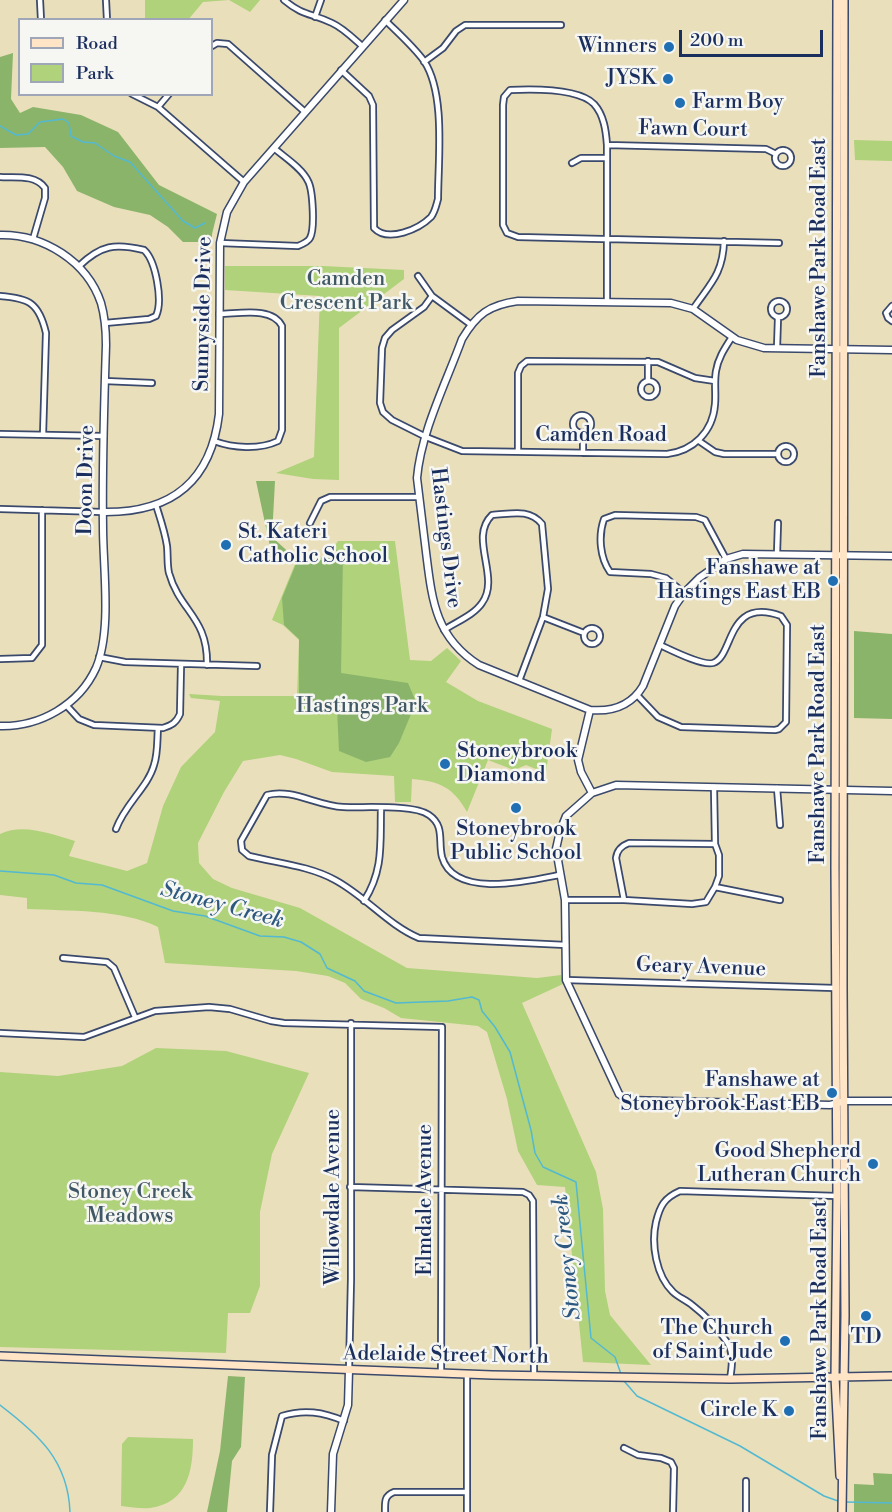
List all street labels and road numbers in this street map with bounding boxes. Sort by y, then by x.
street label: Fawn Court [638,116,748,144]
street label: Fanshawe Park Road East [807,138,833,378]
street label: Sunnyside Drive [190,236,218,392]
street label: Camden Road [535,423,667,449]
street label: Doon Drive [73,425,101,535]
street label: Hastings Drive [424,466,466,610]
street label: Fanshawe Park Road East [806,624,832,864]
street label: Geary Avenue [635,953,767,983]
street label: Willowdale Avenue [321,1109,347,1285]
street label: Elmdale Avenue [413,1124,439,1276]
street label: Fanshawe Park Road East [808,1200,834,1440]
street label: Adelaide Street North [343,1342,549,1370]

